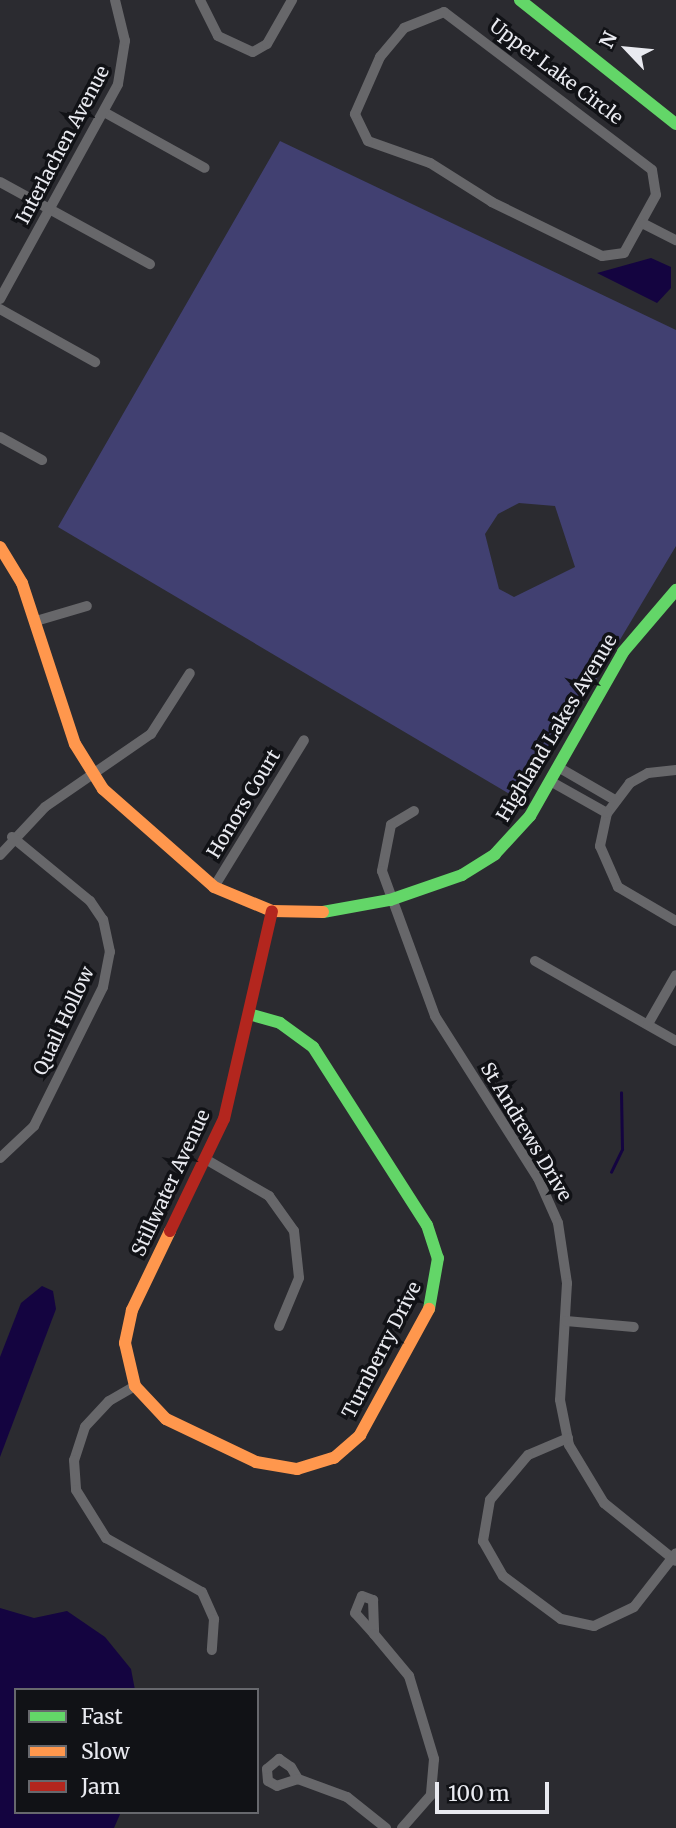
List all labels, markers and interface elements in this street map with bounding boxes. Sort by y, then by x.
street label: Upper Lake Circle [485,14,627,130]
north arrow [592,14,662,84]
text: N [594,28,622,52]
street label: Interlachen Avenue [12,62,114,228]
street label: Highland Lakes Avenue [492,630,622,826]
street label: Honors Court [203,746,285,862]
street label: Quail Hollow [29,963,99,1079]
street label: St Andrews Drive [476,1058,576,1206]
street label: Stillwater Avenue [127,1106,215,1260]
street label: Turnberry Drive [338,1278,426,1422]
legend [14,1688,259,1814]
text: Fast [81,1703,123,1730]
text: Slow [81,1738,130,1765]
scale bar [438,1769,552,1813]
text: Jam [81,1773,120,1800]
text: 100 m [448,1780,510,1807]

